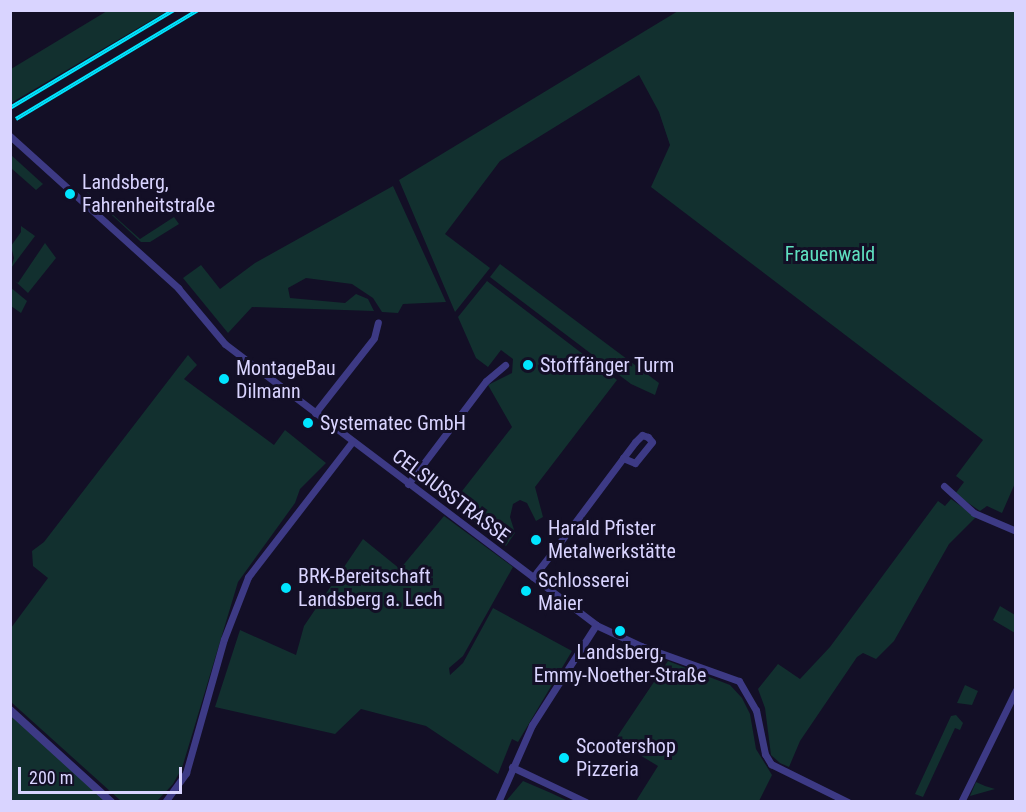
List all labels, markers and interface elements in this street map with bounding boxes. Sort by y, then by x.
place label: Landsberg, Fahrenheitstraße [82,170,215,217]
marker: Landsberg, Fahrenheitstraße [63,187,77,201]
park label: Frauenwald [785,242,875,266]
place label: Stofffänger Turm [540,353,675,377]
place label: MontageBau Dilmann [236,356,336,403]
marker: Stofffänger Turm [521,358,535,372]
marker: MontageBau Dilmann [217,372,231,386]
place label: Systematec GmbH [320,411,466,435]
marker: Systematec GmbH [301,416,315,430]
street label: CELSIUSSTRASSE [387,444,515,548]
place label: Harald Pfister Metalwerkstätte [548,516,676,563]
marker: Harald Pfister Metalwerkstätte [529,533,543,547]
place label: BRK-Bereitschaft Landsberg a. Lech [298,564,443,611]
place label: Schlosserei Maier [538,568,629,615]
marker: BRK-Bereitschaft Landsberg a. Lech [279,581,293,595]
marker: Schlosserei Maier [519,584,533,598]
marker: Landsberg, Emmy-Noether-Straße [613,624,627,638]
place label: Landsberg, Emmy-Noether-Straße [534,640,706,687]
place label: Scootershop Pizzeria [576,734,676,781]
marker: Scootershop Pizzeria [557,751,571,765]
scale bar [21,755,184,793]
text: 200 m [29,767,73,788]

